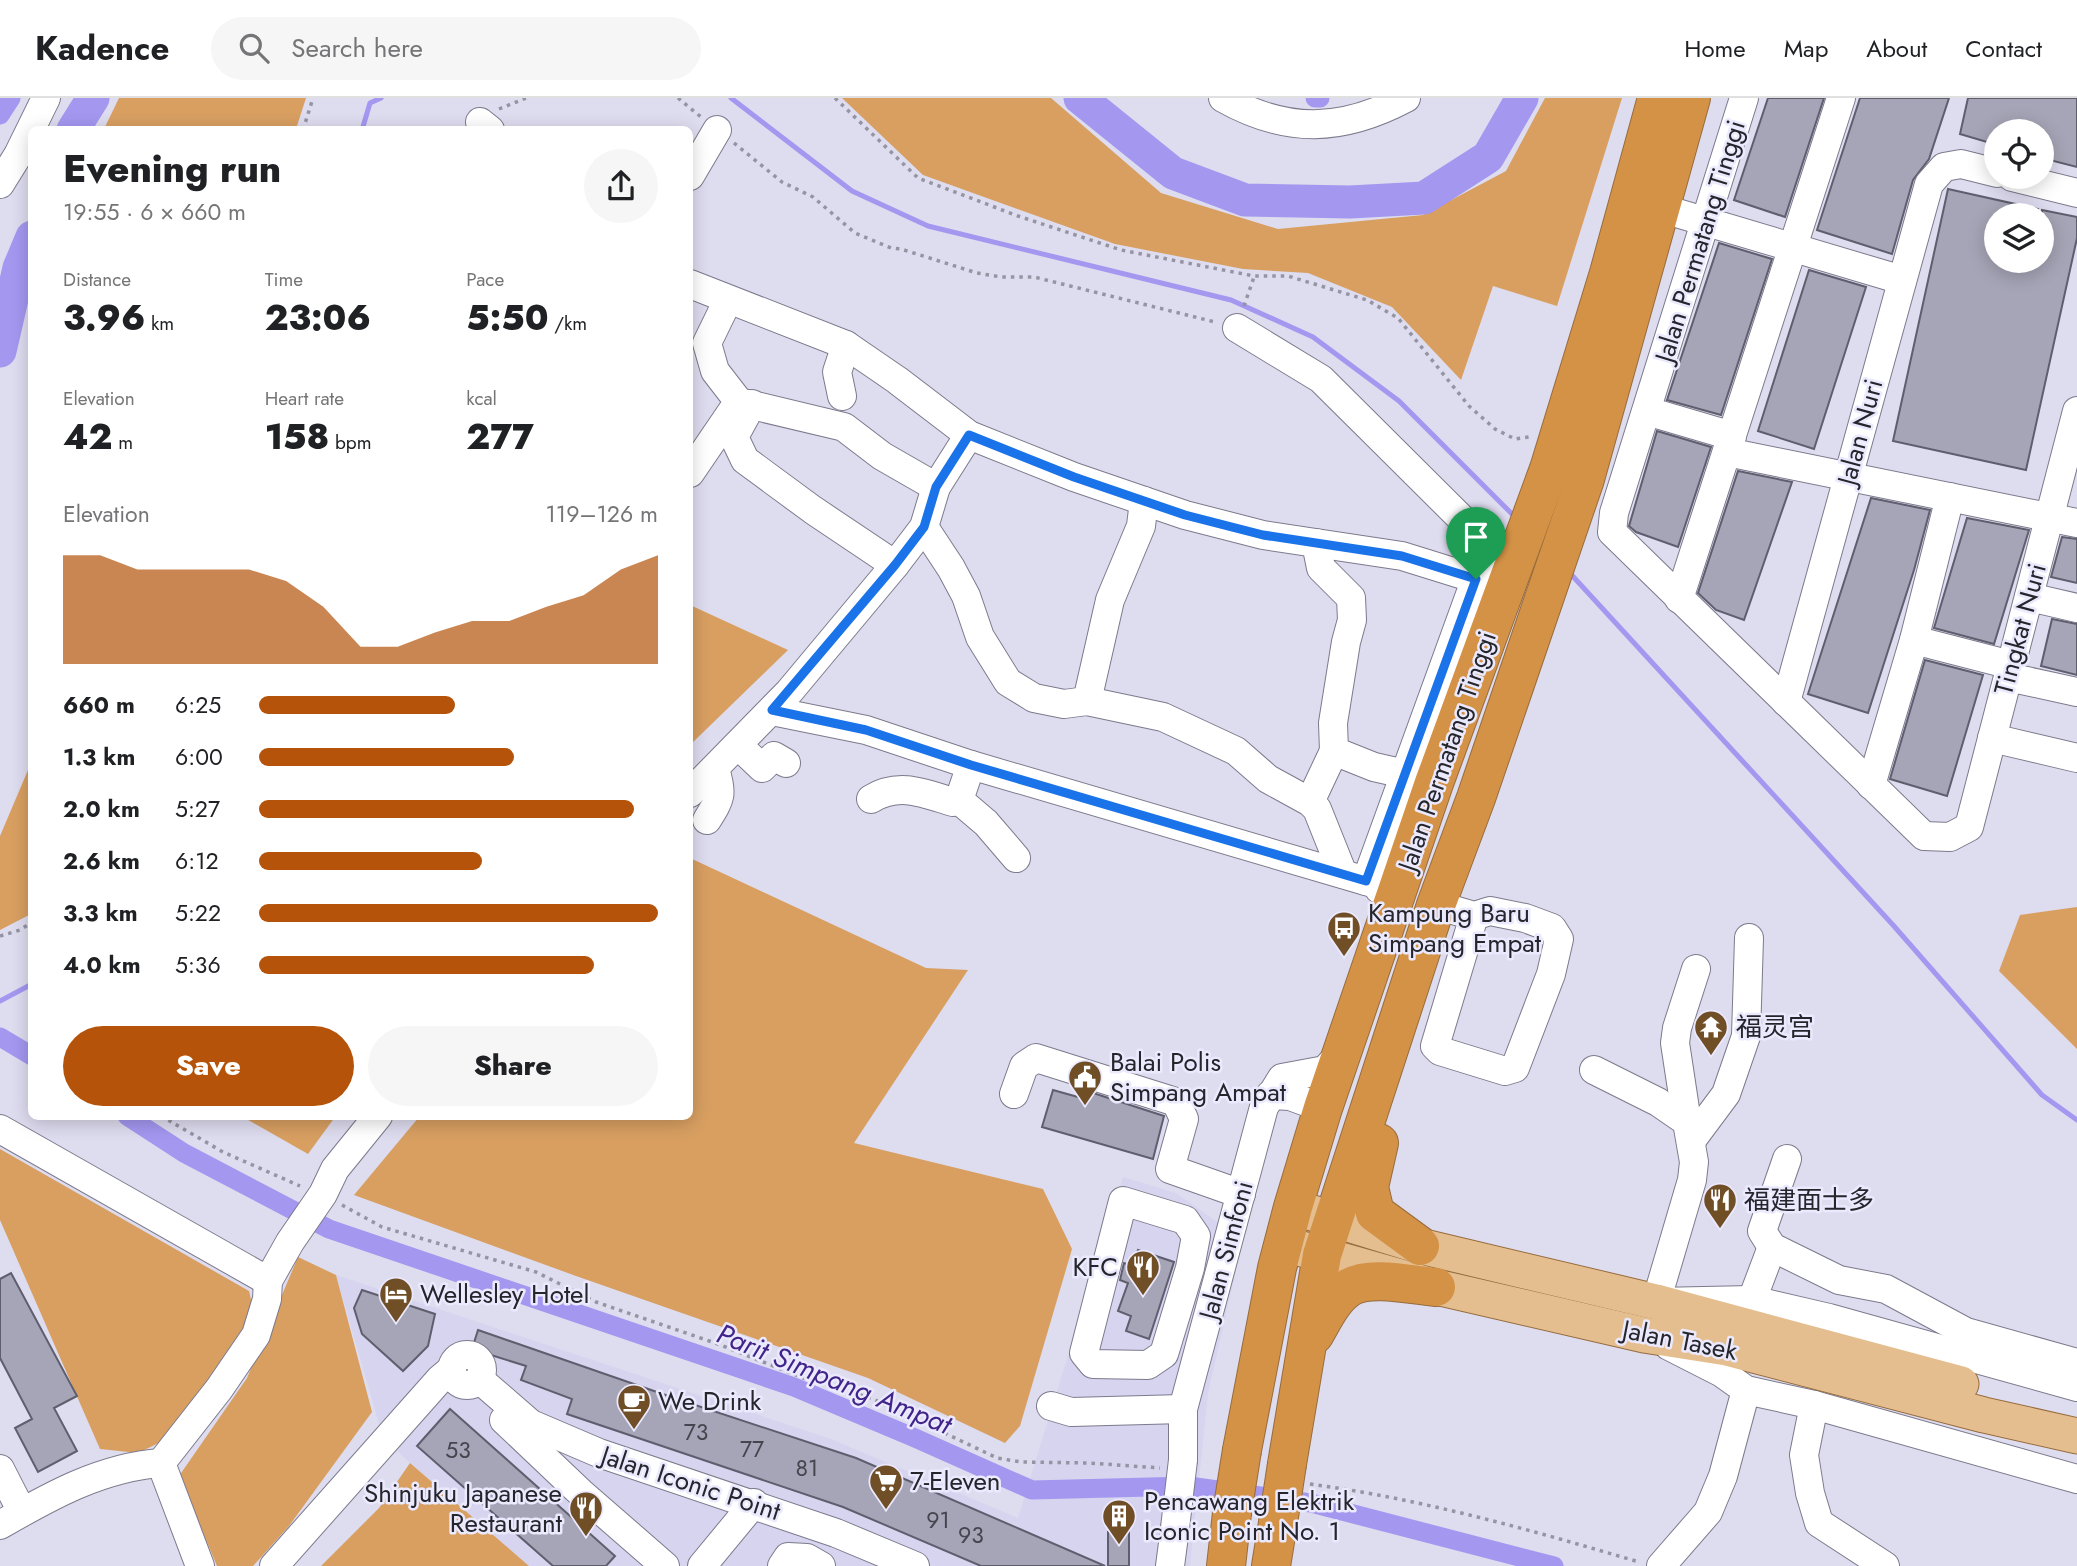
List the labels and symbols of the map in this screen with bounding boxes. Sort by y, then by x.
street label: Jalan Permatang Tinggi [1644,115,1755,370]
street label: Jalan Nuri [1827,375,1892,492]
pin [1446,507,1506,579]
street label: Tingkat Nuri [1984,559,2056,699]
street label: Jalan Permatang Tinggi [1387,626,1506,879]
place label: Kampung Baru Simpang Empat [1368,894,1542,962]
bus stop icon: Kampung Baru Simpang Empat [1325,909,1363,958]
temple icon: 福灵宫 [1692,1008,1730,1057]
place label: 福灵宫 [1736,1008,1814,1046]
place label: Balai Polis Simpang Ampat [1110,1043,1287,1111]
public building icon: Balai Polis Simpang Ampat [1066,1058,1104,1107]
street label: Jalan Simfoni [1188,1176,1263,1326]
restaurant icon: 福建面士多 [1701,1181,1739,1230]
place label: 福建面士多 [1744,1181,1874,1219]
place label: KFC [1072,1248,1118,1286]
restaurant icon: KFC [1124,1248,1162,1297]
hotel icon: Wellesley Hotel [377,1275,415,1324]
place label: Wellesley Hotel [420,1275,590,1313]
street label: Jalan Tasek [1616,1310,1741,1370]
water label: Parit Simpang Ampat [711,1313,959,1445]
cafe icon: We Drink [615,1382,653,1431]
place label: We Drink [658,1382,762,1420]
house number: 73 [684,1415,708,1449]
house number: 77 [740,1432,764,1466]
house number: 53 [445,1433,471,1467]
street label: Jalan Iconic Point [594,1435,786,1530]
house number: 81 [796,1451,818,1485]
supermarket icon: 7-Eleven [867,1462,905,1511]
place label: 7-Eleven [910,1462,1000,1500]
place label: Shinjuku Japanese Restaurant [364,1474,563,1542]
place label: Pencawang Elektrik Iconic Point No. 1 [1144,1482,1355,1550]
restaurant icon: Shinjuku Japanese Restaurant [567,1489,605,1538]
building icon: Pencawang Elektrik Iconic Point No. 1 [1100,1497,1138,1546]
house number: 91 [926,1503,950,1537]
house number: 93 [958,1518,984,1552]

